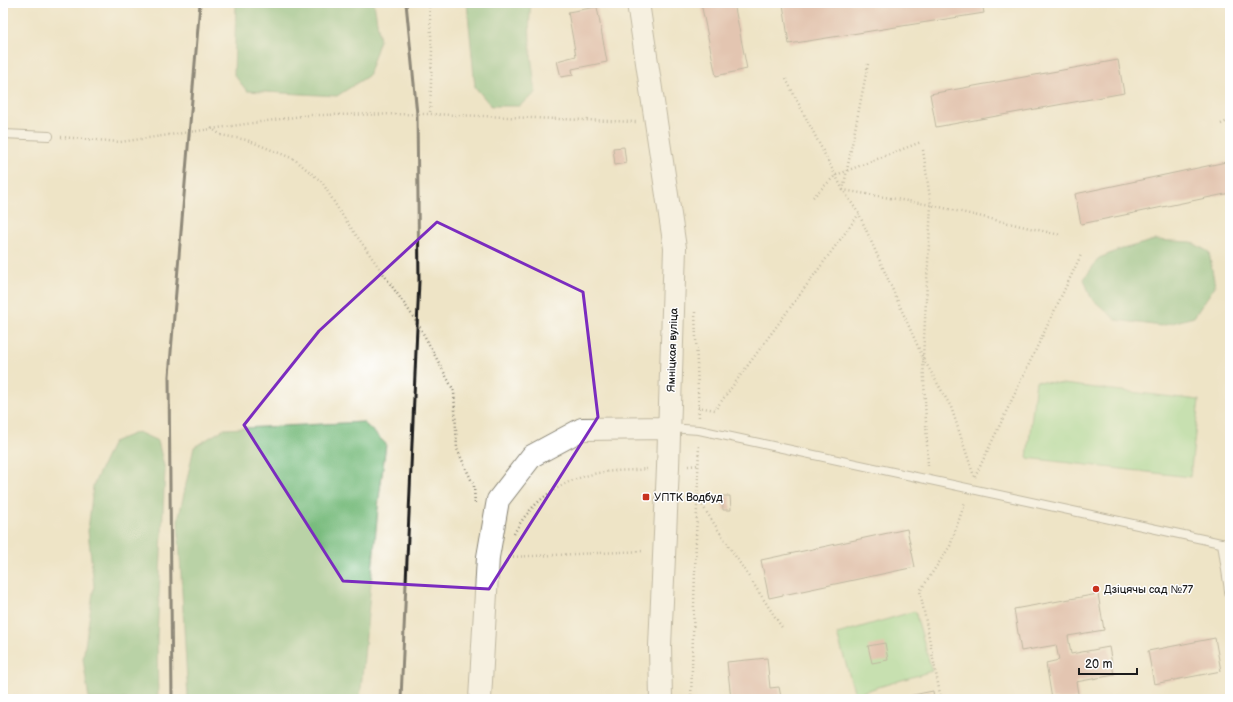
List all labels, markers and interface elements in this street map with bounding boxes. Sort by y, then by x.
street label: Ямніцкая вуліца [665,307,680,392]
place label: УПТК Водбуд [654,491,723,504]
marker: УПТК Водбуд [641,492,651,502]
place label: Дзіцячы сад №77 [1104,583,1194,596]
marker: Дзіцячы сад №77 [1091,584,1101,594]
scale bar [1079,650,1137,676]
text: 20 m [1085,657,1112,672]

